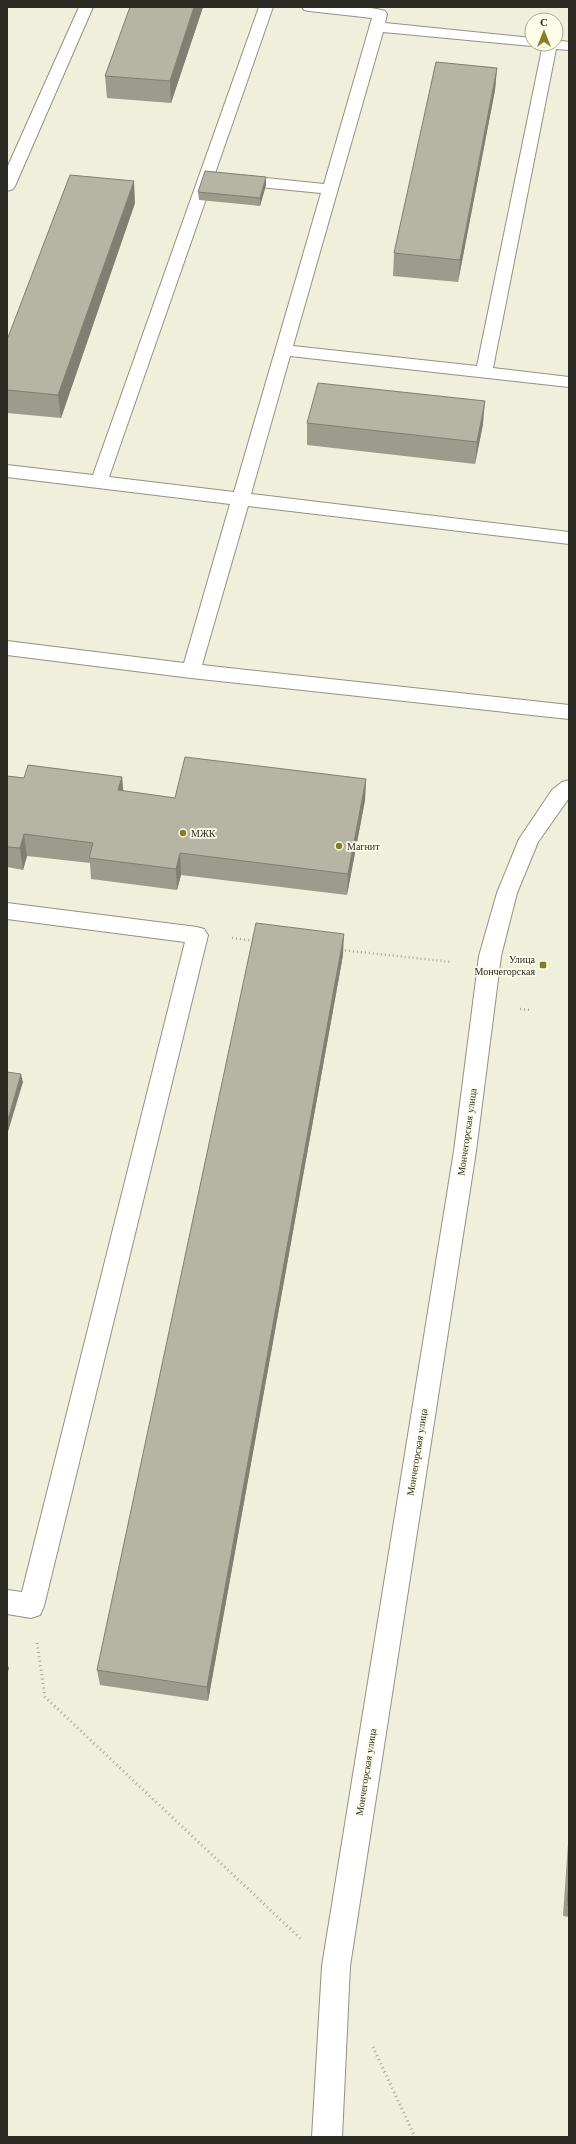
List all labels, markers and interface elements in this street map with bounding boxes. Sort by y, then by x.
north arrow [524,12,564,52]
text: С [540,15,548,29]
place label: МЖК [191,827,216,840]
marker: МЖК [178,828,188,838]
place label: Магнит [347,840,380,853]
marker: Магнит [334,841,344,851]
place label: Улица Мончегорская [475,953,536,978]
marker: Улица Мончегорская [538,960,548,970]
street label: Мончегорская улица [454,1087,480,1177]
street label: Мончегорская улица [404,1407,430,1497]
street label: Мончегорская улица [353,1727,379,1817]

